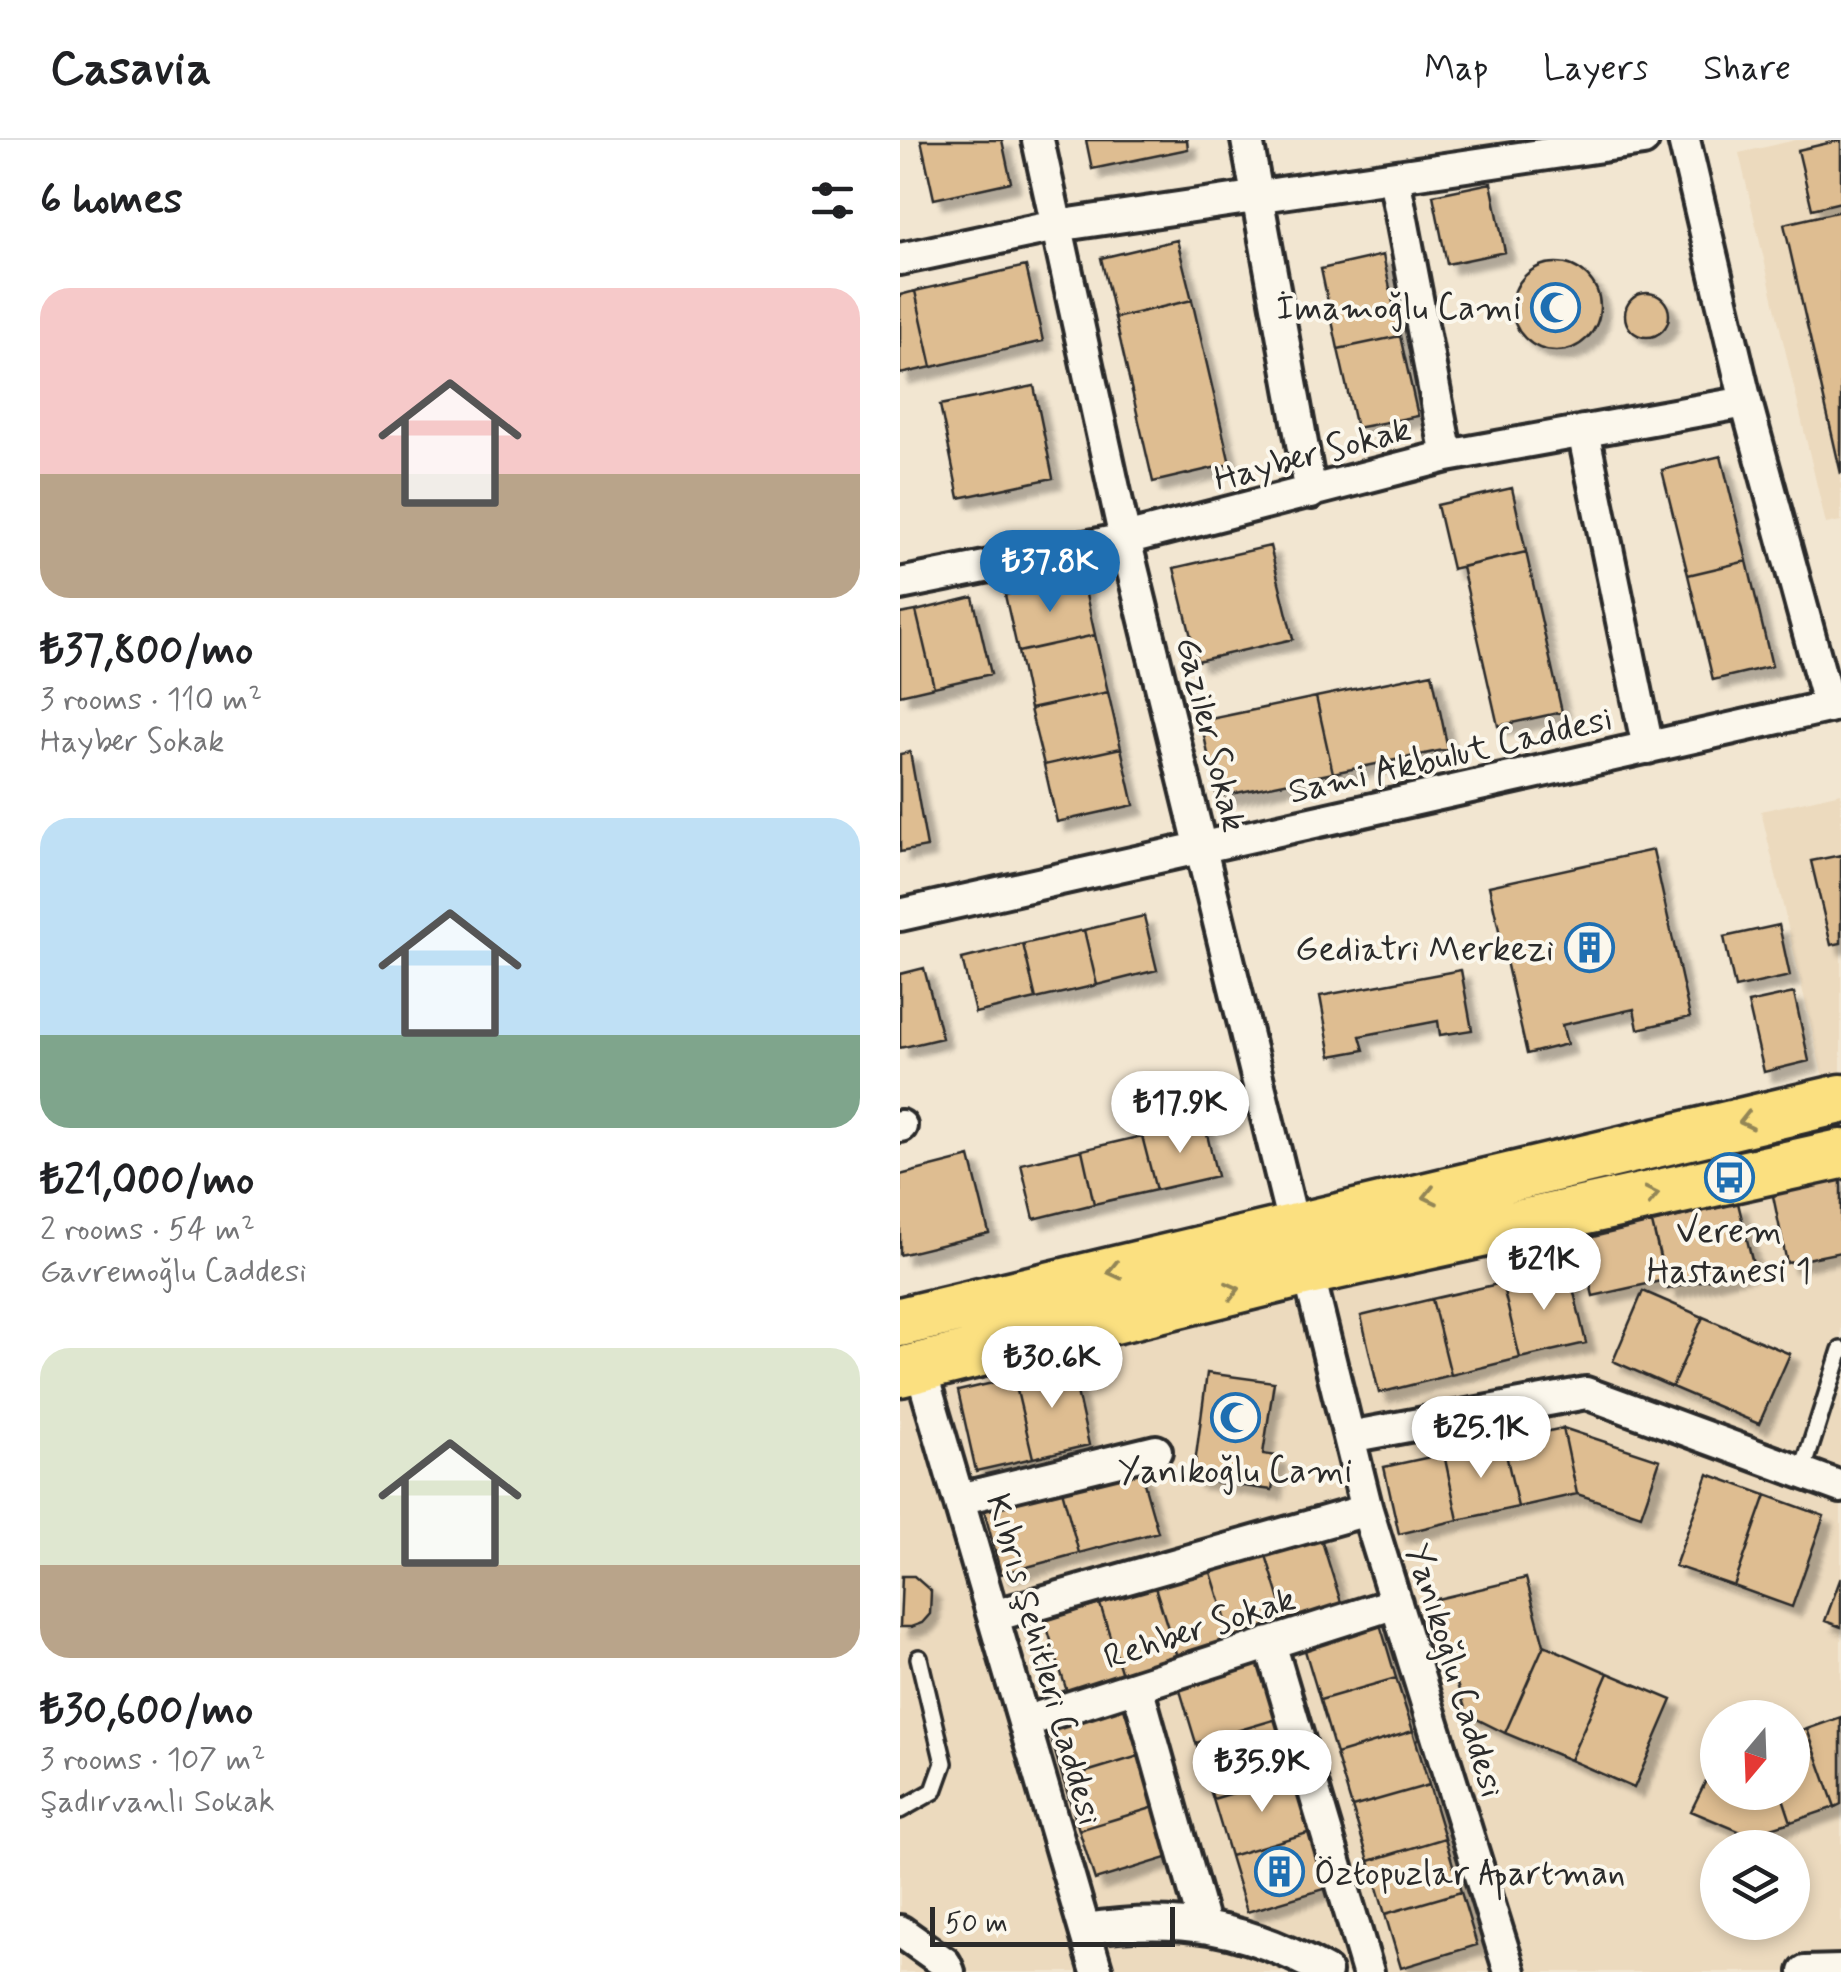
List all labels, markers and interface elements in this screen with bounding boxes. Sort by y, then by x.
text: Casavia [50,38,211,101]
text: Map [1424,46,1488,92]
text: Layers [1543,46,1648,92]
text: Share [1703,46,1791,92]
text: 6 homes [40,173,183,228]
icon: filters [805,173,860,228]
mosque icon: İmamoğlu Cami [1530,281,1582,333]
place label: İmamoğlu Cami [1276,286,1521,332]
icon: home [360,353,540,533]
street label: Hayber Sokak [1209,407,1416,503]
pin: ₺37.8K [969,530,1131,615]
text: ₺37.8K [1002,541,1098,583]
text: ₺37,800/mo [40,624,253,679]
street label: Gaziler Sokak [1164,632,1256,837]
text: 3 rooms · 110 m² [40,679,262,721]
street label: Sami Akbulut Caddesi [1284,696,1617,816]
text: Hayber Sokak [40,721,224,763]
icon: home [360,883,540,1063]
building icon: Gediatri Merkezi [1563,922,1615,974]
place label: Gediatri Merkezi [1295,927,1554,973]
pin: ₺17.9K [1099,1071,1261,1156]
text: ₺17.9K [1133,1082,1227,1124]
one-way arrow [1738,1109,1755,1130]
bus stop icon: Verem Hastanesi 1 [1703,1152,1755,1204]
text: ₺21,000/mo [40,1154,254,1209]
one-way arrow [1422,1184,1439,1205]
one-way arrow [1643,1186,1660,1207]
text: 2 rooms · 54 m² [40,1209,255,1251]
place label: Verem Hastanesi 1 [1647,1209,1811,1295]
pin: ₺21K [1485,1228,1603,1313]
text: ₺21K [1509,1239,1579,1281]
text: Gavremoğlu Caddesi [40,1251,307,1293]
one-way arrow [1106,1259,1123,1280]
one-way arrow [1224,1281,1241,1302]
pin: ₺30.6K [971,1326,1133,1411]
text: ₺30.6K [1004,1337,1100,1379]
mosque icon: Yanıkoğlu Cami [1209,1392,1261,1444]
pin: ₺25.1K [1400,1396,1562,1481]
text: ₺25.1K [1434,1407,1528,1449]
icon: home [360,1413,540,1593]
place label: Yanıkoğlu Cami [1118,1449,1352,1495]
street label: Kıbrıs Şehitleri Caddesi [974,1489,1112,1830]
street label: Yanıkoğlu Caddesi [1394,1538,1515,1803]
street label: Rehber Sokak [1098,1576,1301,1682]
text: ₺30,600/mo [40,1684,253,1739]
north arrow [1700,1700,1810,1810]
map controls [1700,1700,1810,1940]
pin: ₺35.9K [1181,1730,1343,1815]
text: 3 rooms · 107 m² [40,1739,265,1781]
text: ₺35.9K [1215,1741,1309,1783]
text: Şadırvanlı Sokak [40,1781,275,1823]
button: layers [1700,1830,1810,1940]
building icon: Öztopuzlar Apartman [1253,1846,1305,1898]
place label: Öztopuzlar Apartman [1314,1851,1626,1901]
scale bar [930,1902,1175,1946]
text: 50 m [945,1906,1008,1943]

